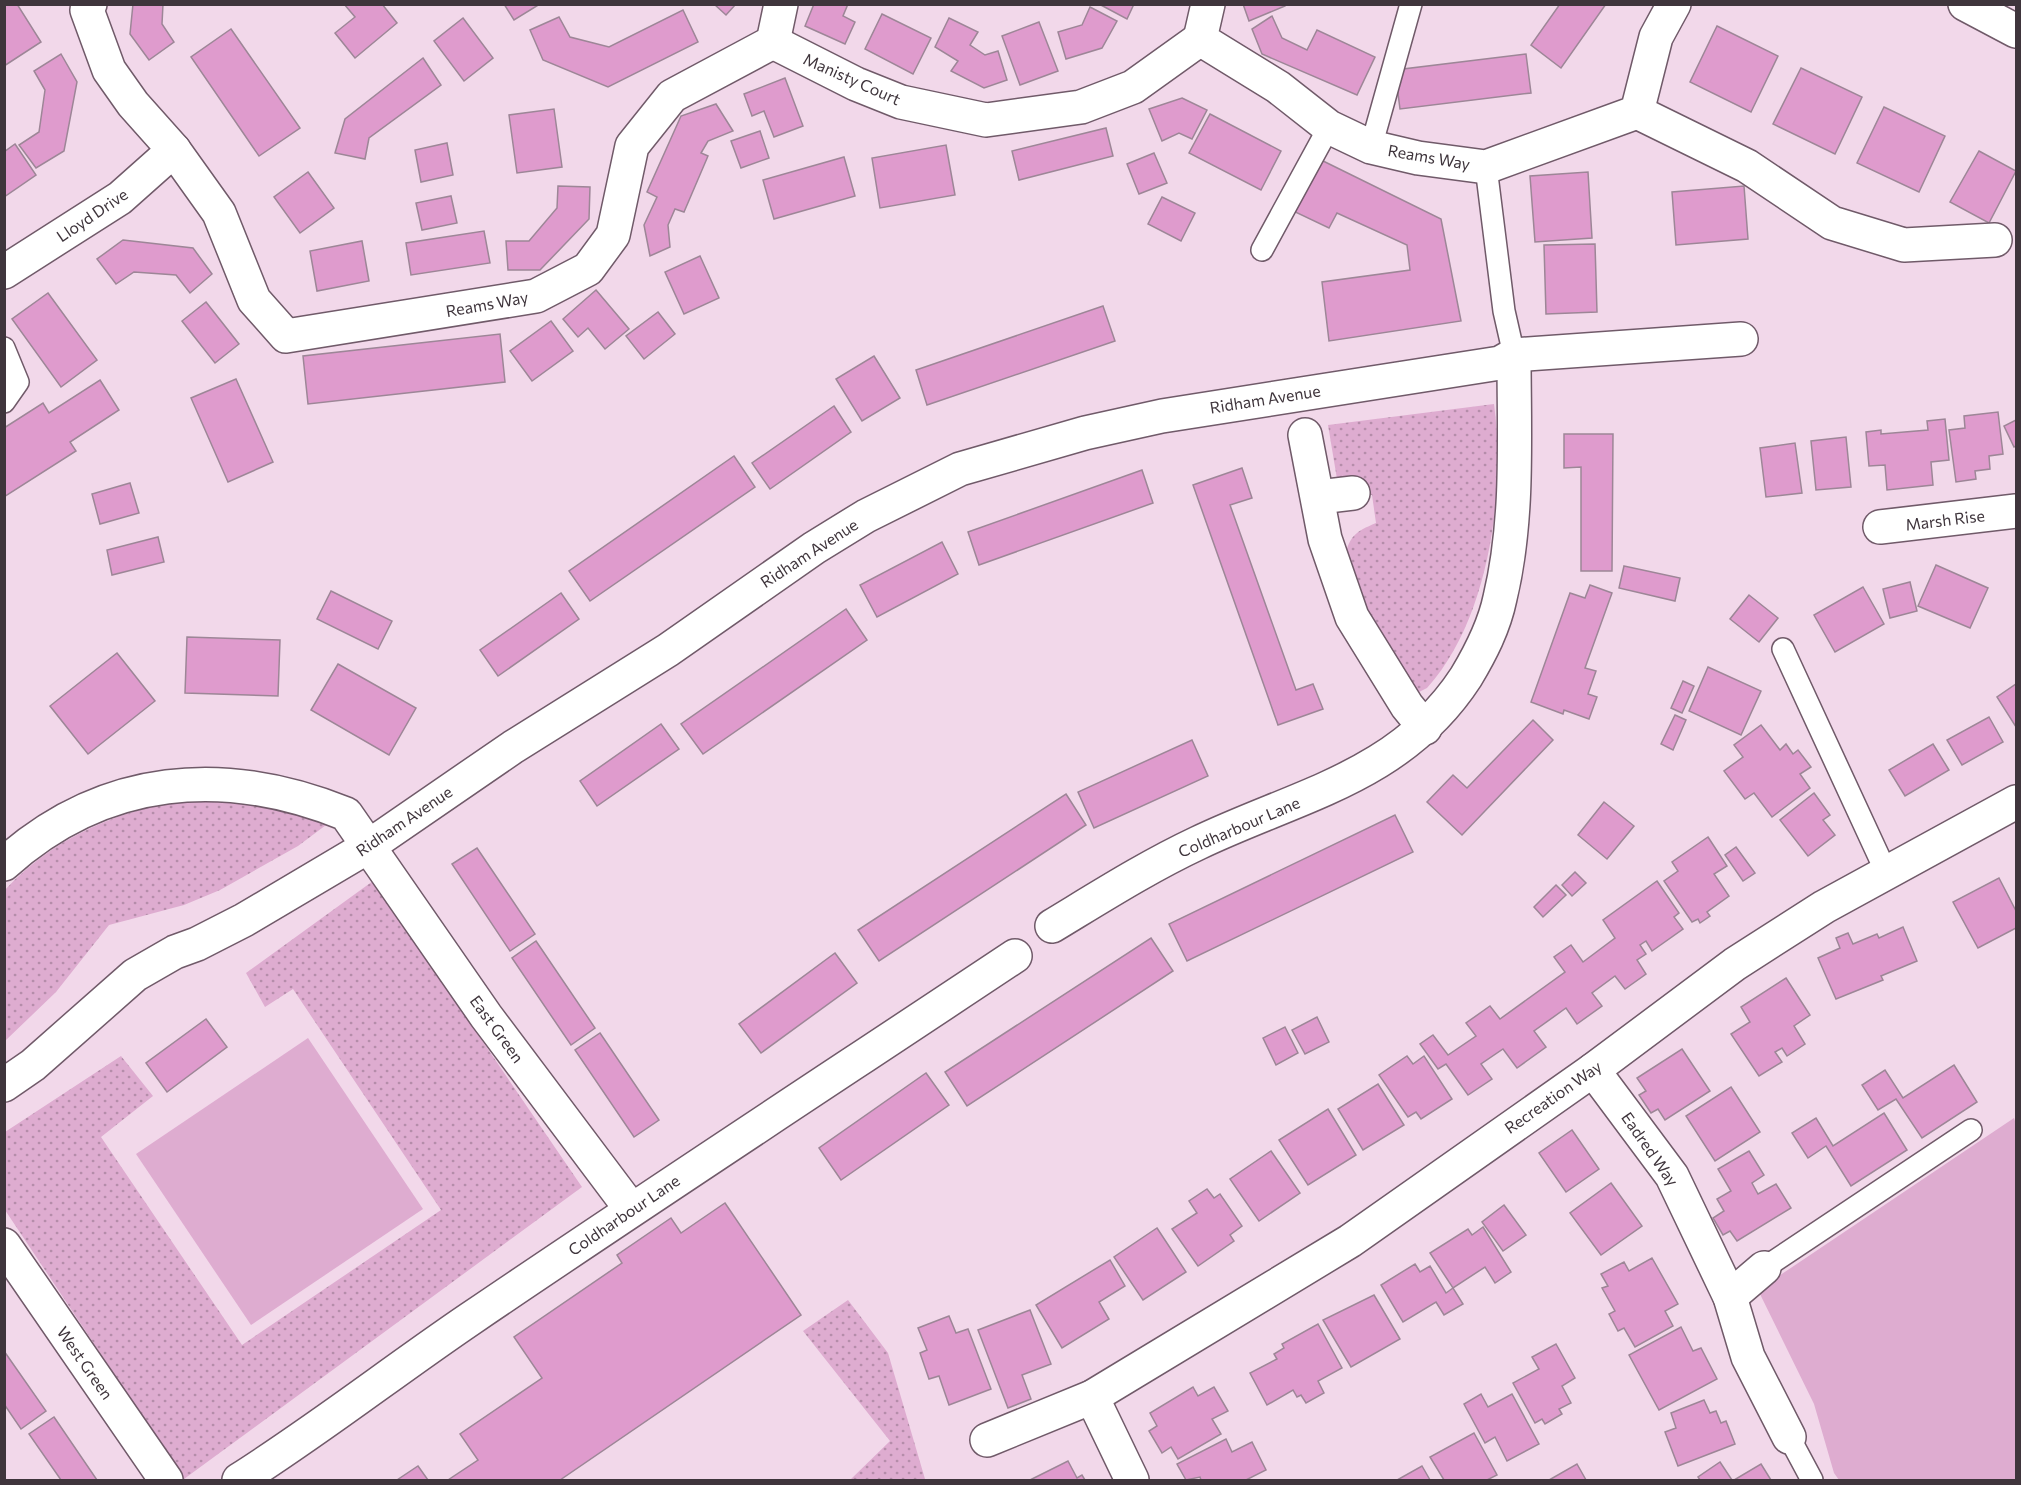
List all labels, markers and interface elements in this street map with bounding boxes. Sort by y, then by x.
street label: Manisty Court [801,49,904,109]
street label: Reams Way [1386,140,1472,173]
street label: Lloyd Drive [53,184,131,245]
street label: Reams Way [444,287,530,320]
street label: Ridham Avenue [1208,380,1322,417]
street label: Marsh Rise [1904,505,1986,534]
street label: Ridham Avenue [757,514,861,591]
street label: Ridham Avenue [352,781,455,860]
street label: Coldharbour Lane [1175,792,1302,861]
street label: East Green [467,991,528,1066]
street label: Recreation Way [1501,1056,1605,1137]
street label: Eadred Way [1618,1108,1683,1189]
street label: Coldharbour Lane [564,1170,683,1259]
street label: West Green [53,1323,117,1403]

